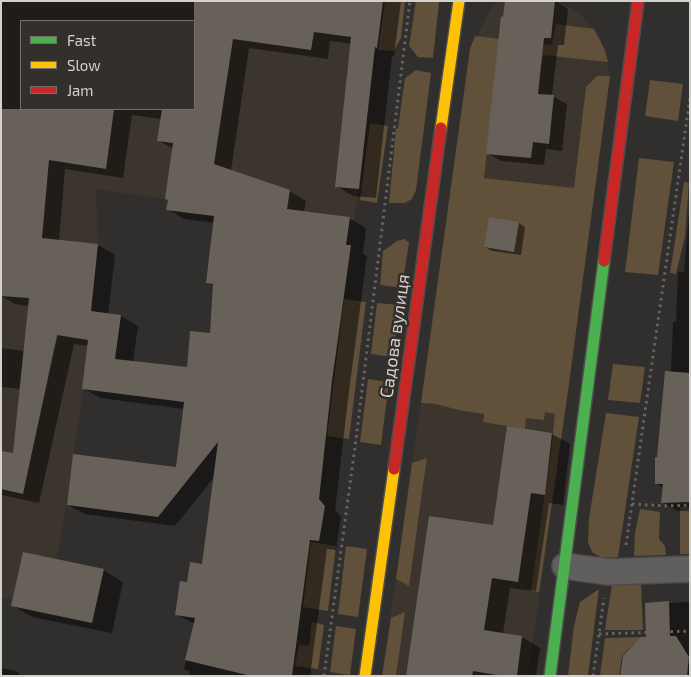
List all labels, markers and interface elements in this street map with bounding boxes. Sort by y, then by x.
legend [20,20,195,110]
text: Fast [67,31,96,49]
text: Slow [67,56,101,74]
text: Jam [67,81,93,99]
street label: Садова вулиця [376,273,414,399]

